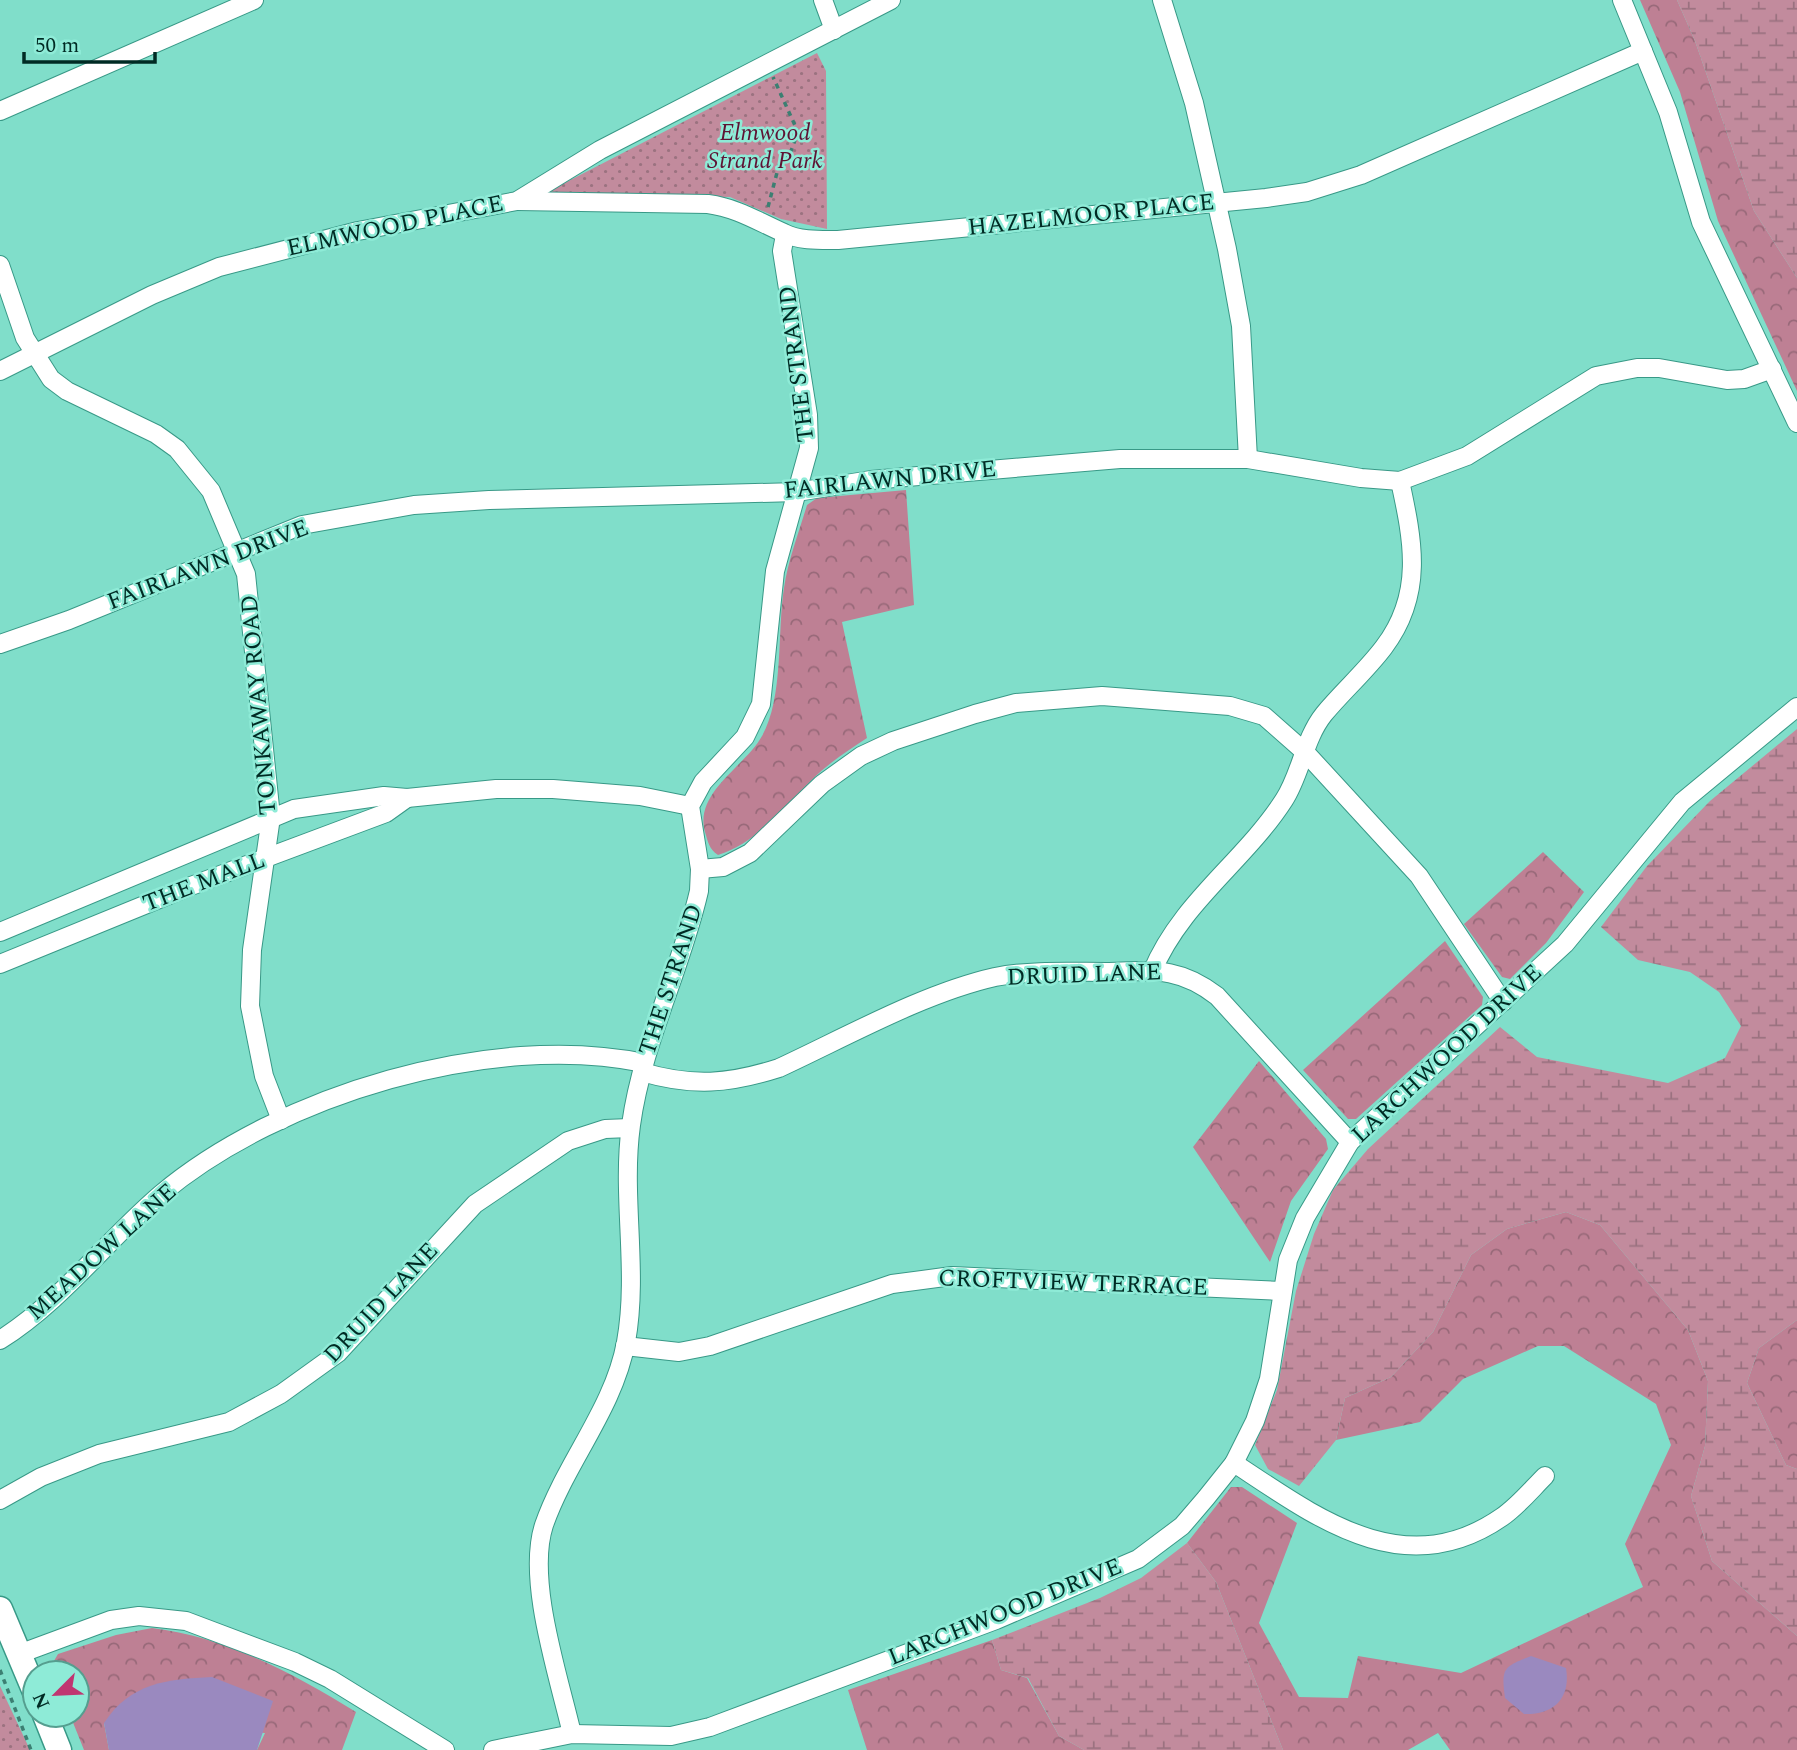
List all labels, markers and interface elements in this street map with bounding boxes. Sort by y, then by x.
scale bar [24,21,156,65]
text: 50 m [35,30,79,62]
park label: Elmwood Strand Park [707,115,823,179]
street label: HAZELMOOR PLACE [966,184,1216,246]
street label: ELMWOOD PLACE [283,185,507,267]
street label: THE STRAND [770,284,824,444]
street label: FAIRLAWN DRIVE [782,451,998,509]
street label: FAIRLAWN DRIVE [102,510,314,620]
street label: TONKAWAY ROAD [231,593,287,817]
street label: THE MALL [138,842,270,922]
street label: THE STRAND [630,899,712,1061]
street label: DRUID LANE [1006,954,1162,996]
street label: LARCHWOOD DRIVE [1344,956,1550,1152]
street label: MEADOW LANE [19,1175,185,1329]
street label: DRUID LANE [315,1234,447,1372]
street label: CROFTVIEW TERRACE [938,1260,1208,1306]
street label: LARCHWOOD DRIVE [883,1549,1127,1675]
north arrow [21,1659,91,1729]
text: N [25,1687,58,1713]

